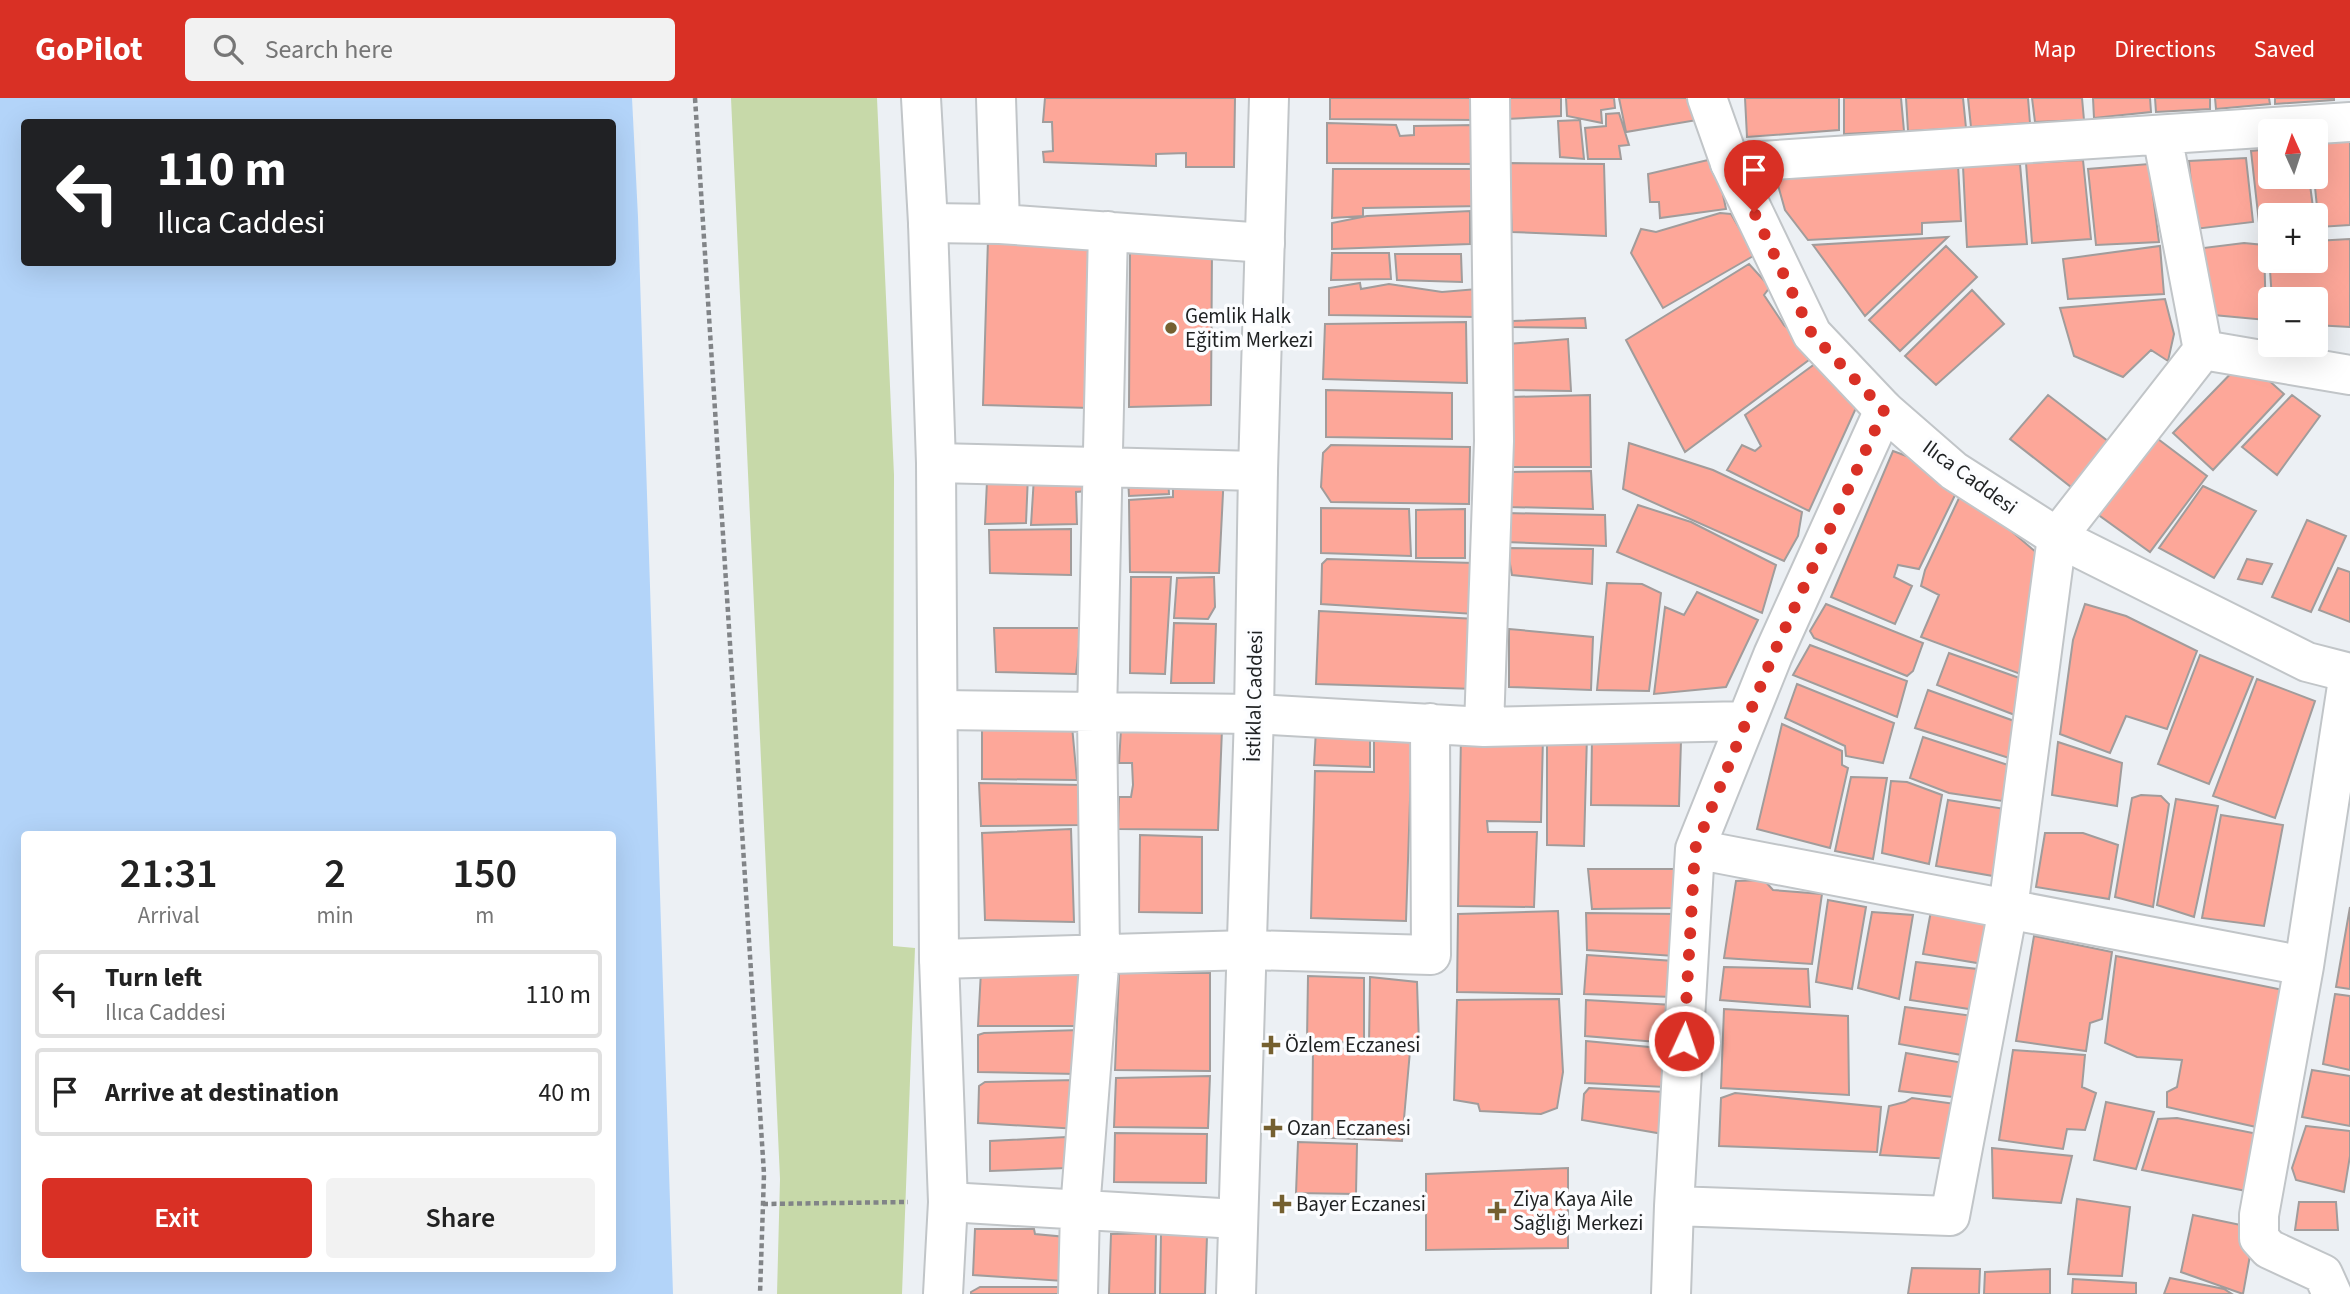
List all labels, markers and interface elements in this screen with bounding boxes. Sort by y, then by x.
search box [185,18,675,81]
text: GoPilot [35,26,143,73]
icon: search [209,30,247,68]
text: Search here [265,31,393,68]
text: Map [2033,32,2076,67]
text: Directions [2114,32,2216,67]
text: Saved [2254,32,2315,67]
north arrow [2258,119,2328,189]
map controls [2258,119,2328,357]
text: 110 m [157,135,286,205]
pin [1724,140,1784,212]
icon: left [42,147,133,238]
icon: arrive [1735,151,1773,189]
text: Ilıca Caddesi [157,200,325,246]
button: + [2258,203,2328,273]
button: − [2258,287,2328,357]
place label: Gemlik Halk Eğitim Merkezi [1185,301,1313,355]
marker: Gemlik Halk Eğitim Merkezi [1163,320,1179,336]
street label: Ilıca Caddesi [1916,432,2024,522]
street label: İstiklal Caddesi [1238,630,1270,762]
text: 21:31 [120,844,218,904]
text: 2 [324,844,346,904]
text: 150 [453,844,517,904]
text: Arrival [138,899,200,932]
text: min [316,899,354,932]
text: m [475,899,494,932]
text: Turn left [105,959,202,996]
icon: left [46,975,84,1013]
text: 110 m [525,976,591,1013]
text: Ilıca Caddesi [105,996,226,1029]
position arrow [1647,1004,1721,1078]
place label: Özlem Eczanesi [1285,1030,1420,1060]
marker: Özlem Eczanesi [1263,1037,1279,1053]
icon: arrive [46,1073,84,1111]
text: Arrive at destination [105,1074,339,1111]
text: 40 m [538,1074,591,1111]
place label: Ozan Eczanesi [1287,1113,1411,1143]
marker: Ozan Eczanesi [1265,1120,1281,1136]
button: Exit [42,1178,312,1258]
button: Share [326,1178,595,1258]
place label: Ziya Kaya Aile Sağlığı Merkezi [1513,1184,1643,1238]
place label: Bayer Eczanesi [1296,1189,1426,1219]
marker: Bayer Eczanesi [1274,1196,1290,1212]
marker: Ziya Kaya Aile Sağlığı Merkezi [1487,1201,1507,1221]

